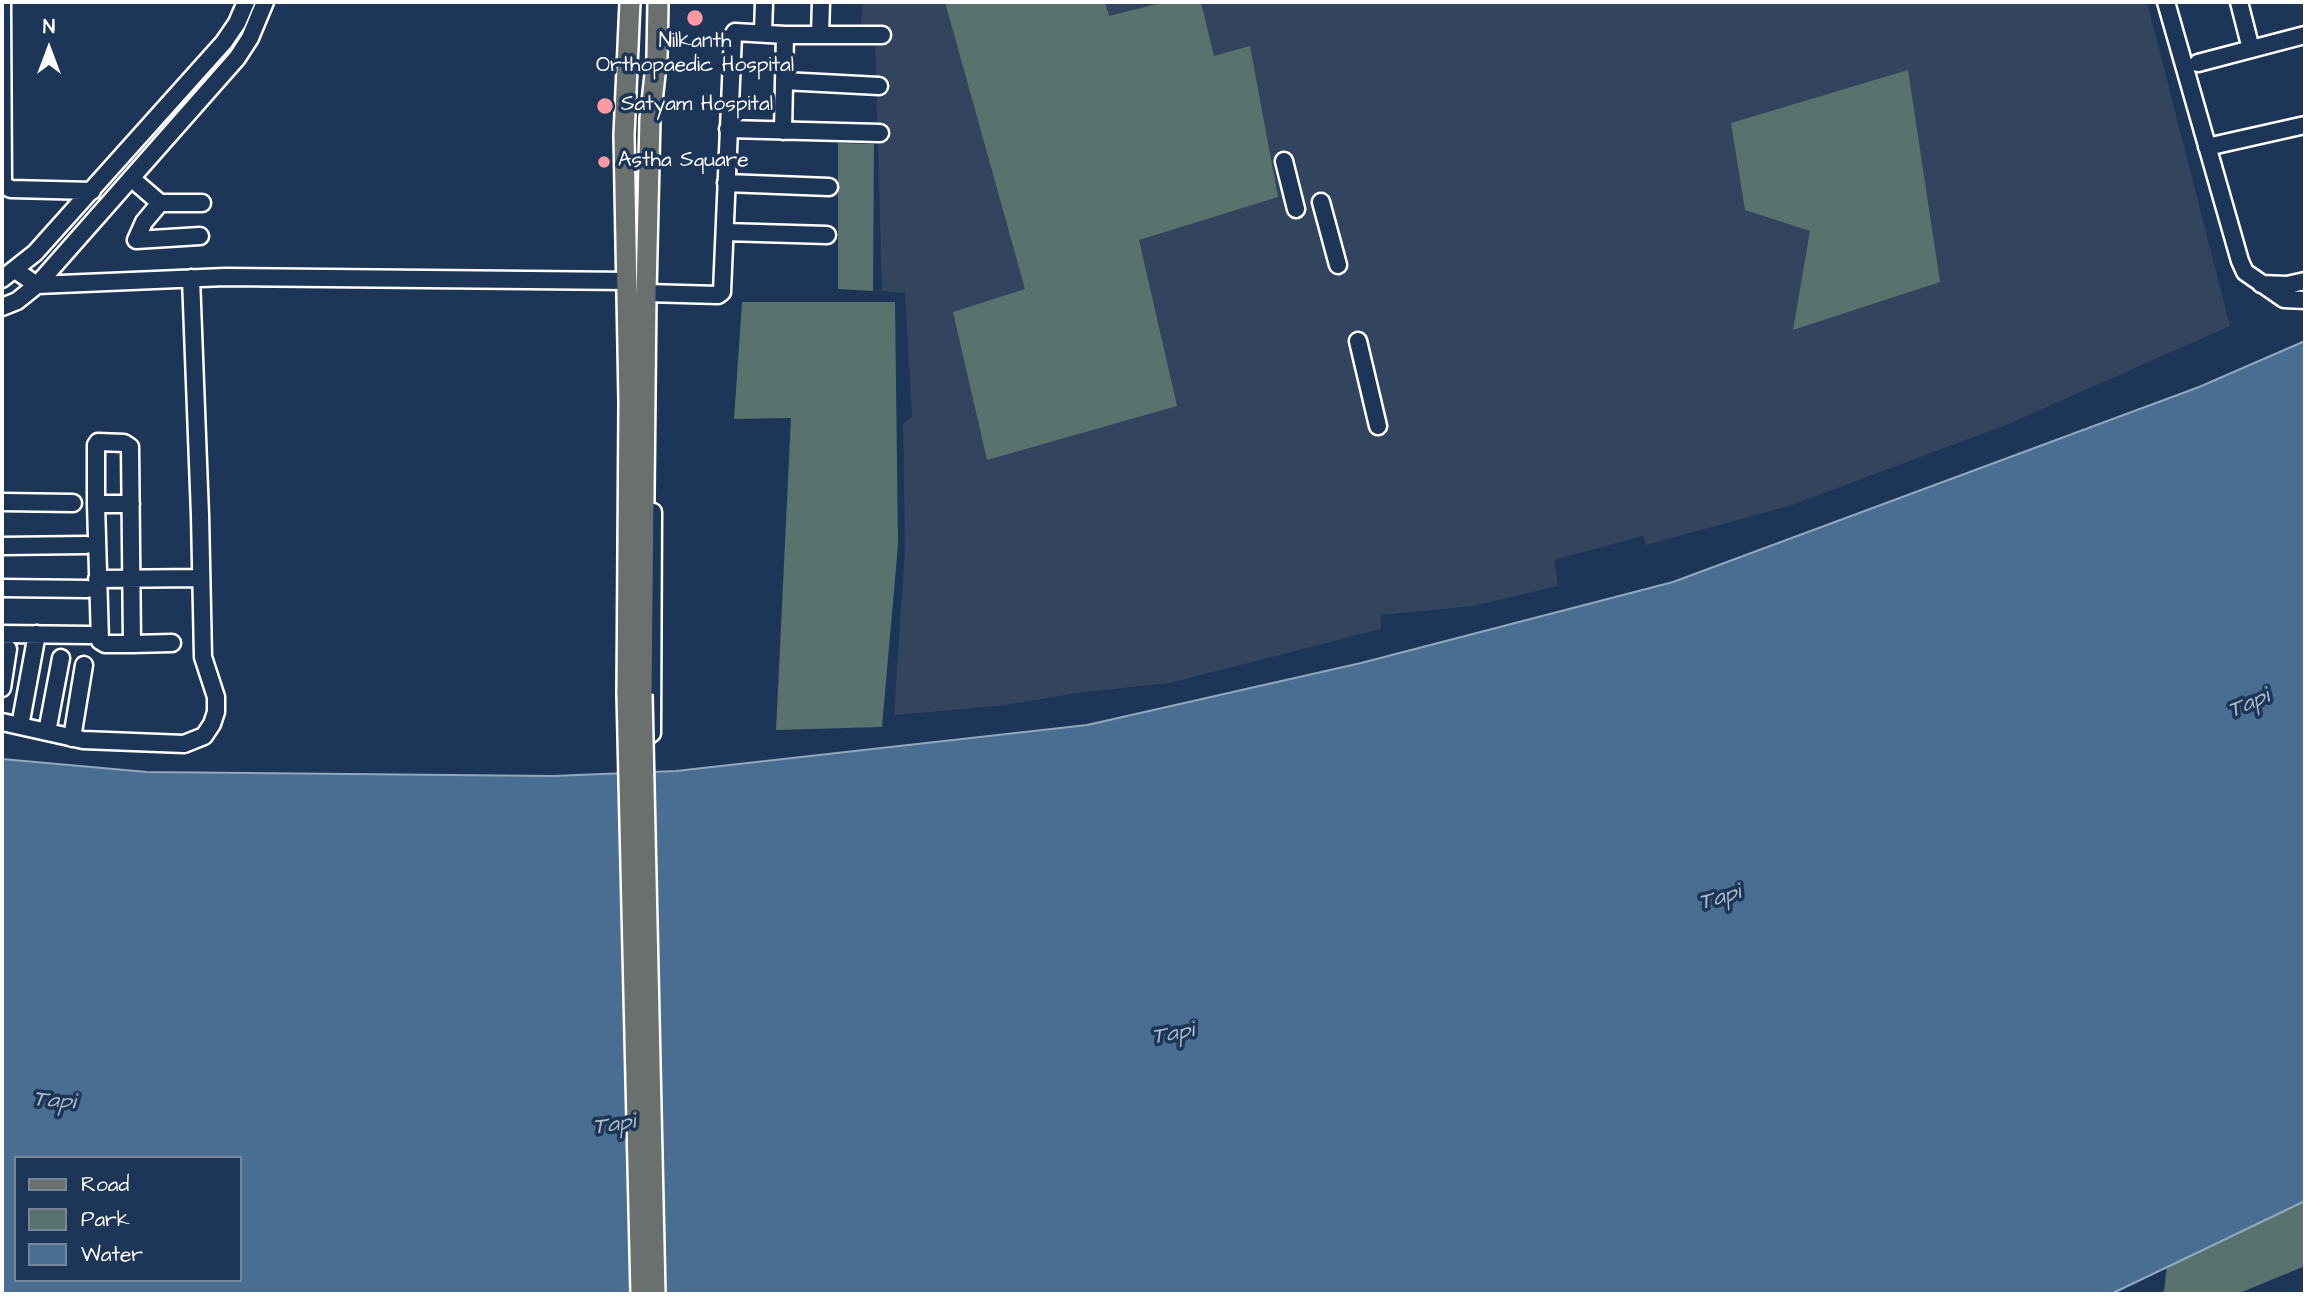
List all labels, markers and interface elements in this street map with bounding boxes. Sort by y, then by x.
marker: Nilkanth Orthopaedic Hospital [685,8,705,28]
north arrow [14,14,84,84]
text: N [43,14,55,41]
place label: Nilkanth Orthopaedic Hospital [596,30,794,80]
place label: Satyam Hospital [621,93,773,119]
marker: Satyam Hospital [595,96,615,116]
place label: Astha Square [618,149,749,175]
marker: Astha Square [596,154,612,170]
water label: Tapi [2224,684,2274,726]
water label: Tapi [1696,880,1744,918]
water label: Tapi [1150,1018,1196,1052]
water label: Tapi [32,1086,76,1118]
water label: Tapi [591,1109,637,1143]
legend [14,1156,242,1282]
text: Road [81,1170,129,1199]
text: Park [81,1205,130,1234]
text: Water [81,1240,143,1269]

